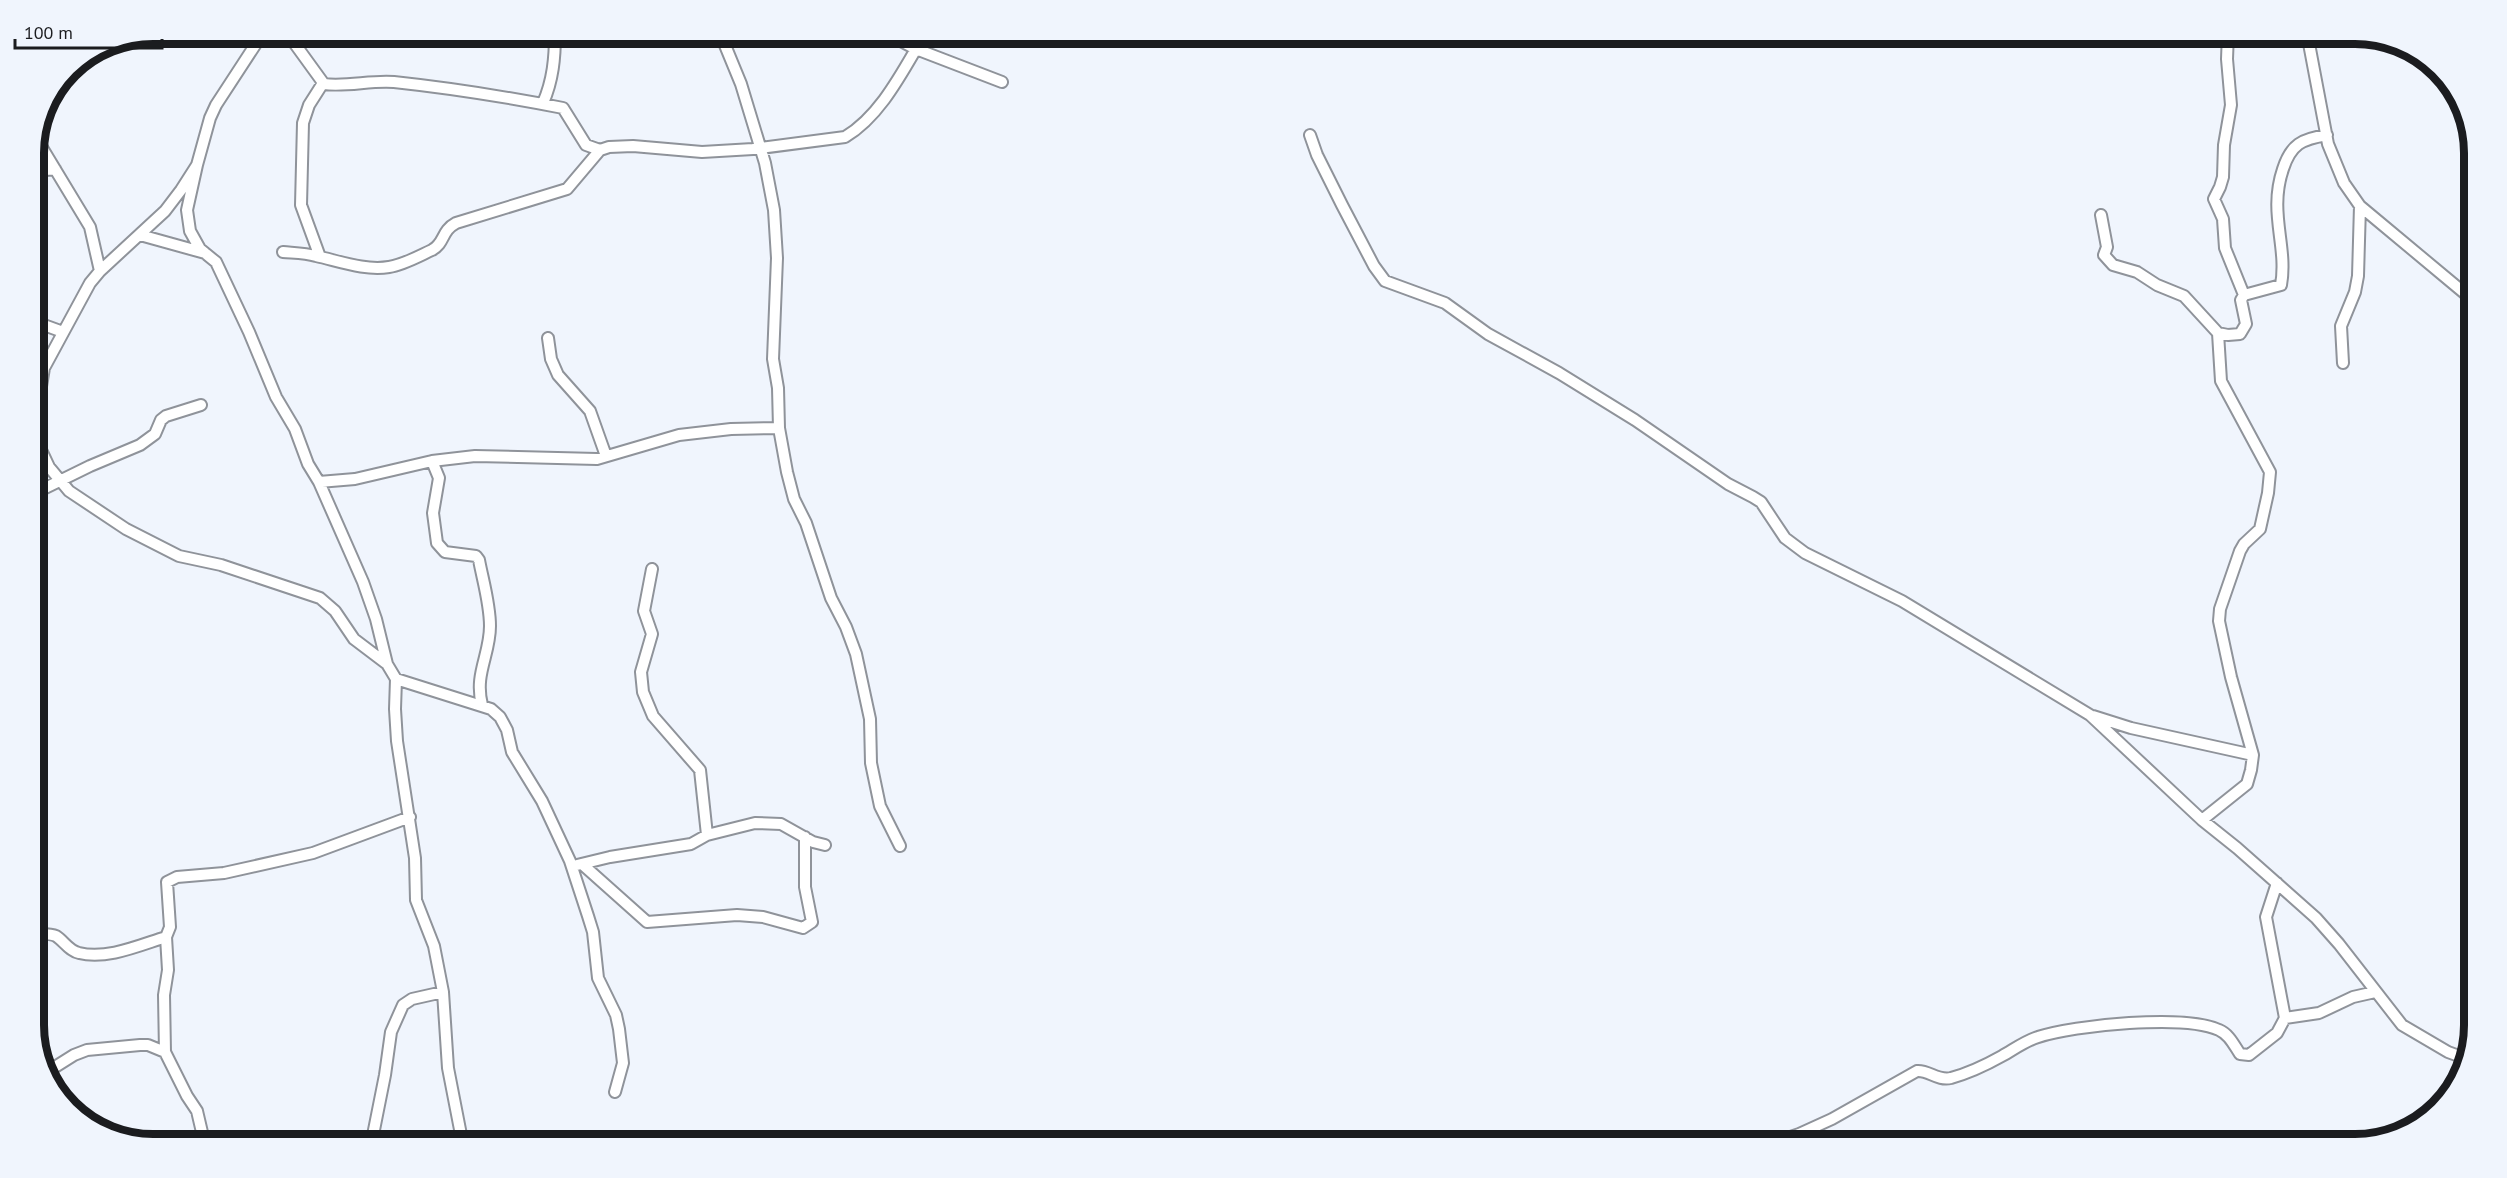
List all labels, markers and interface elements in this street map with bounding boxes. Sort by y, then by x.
scale bar [15,12,162,50]
text: 100 m [24,21,73,44]

